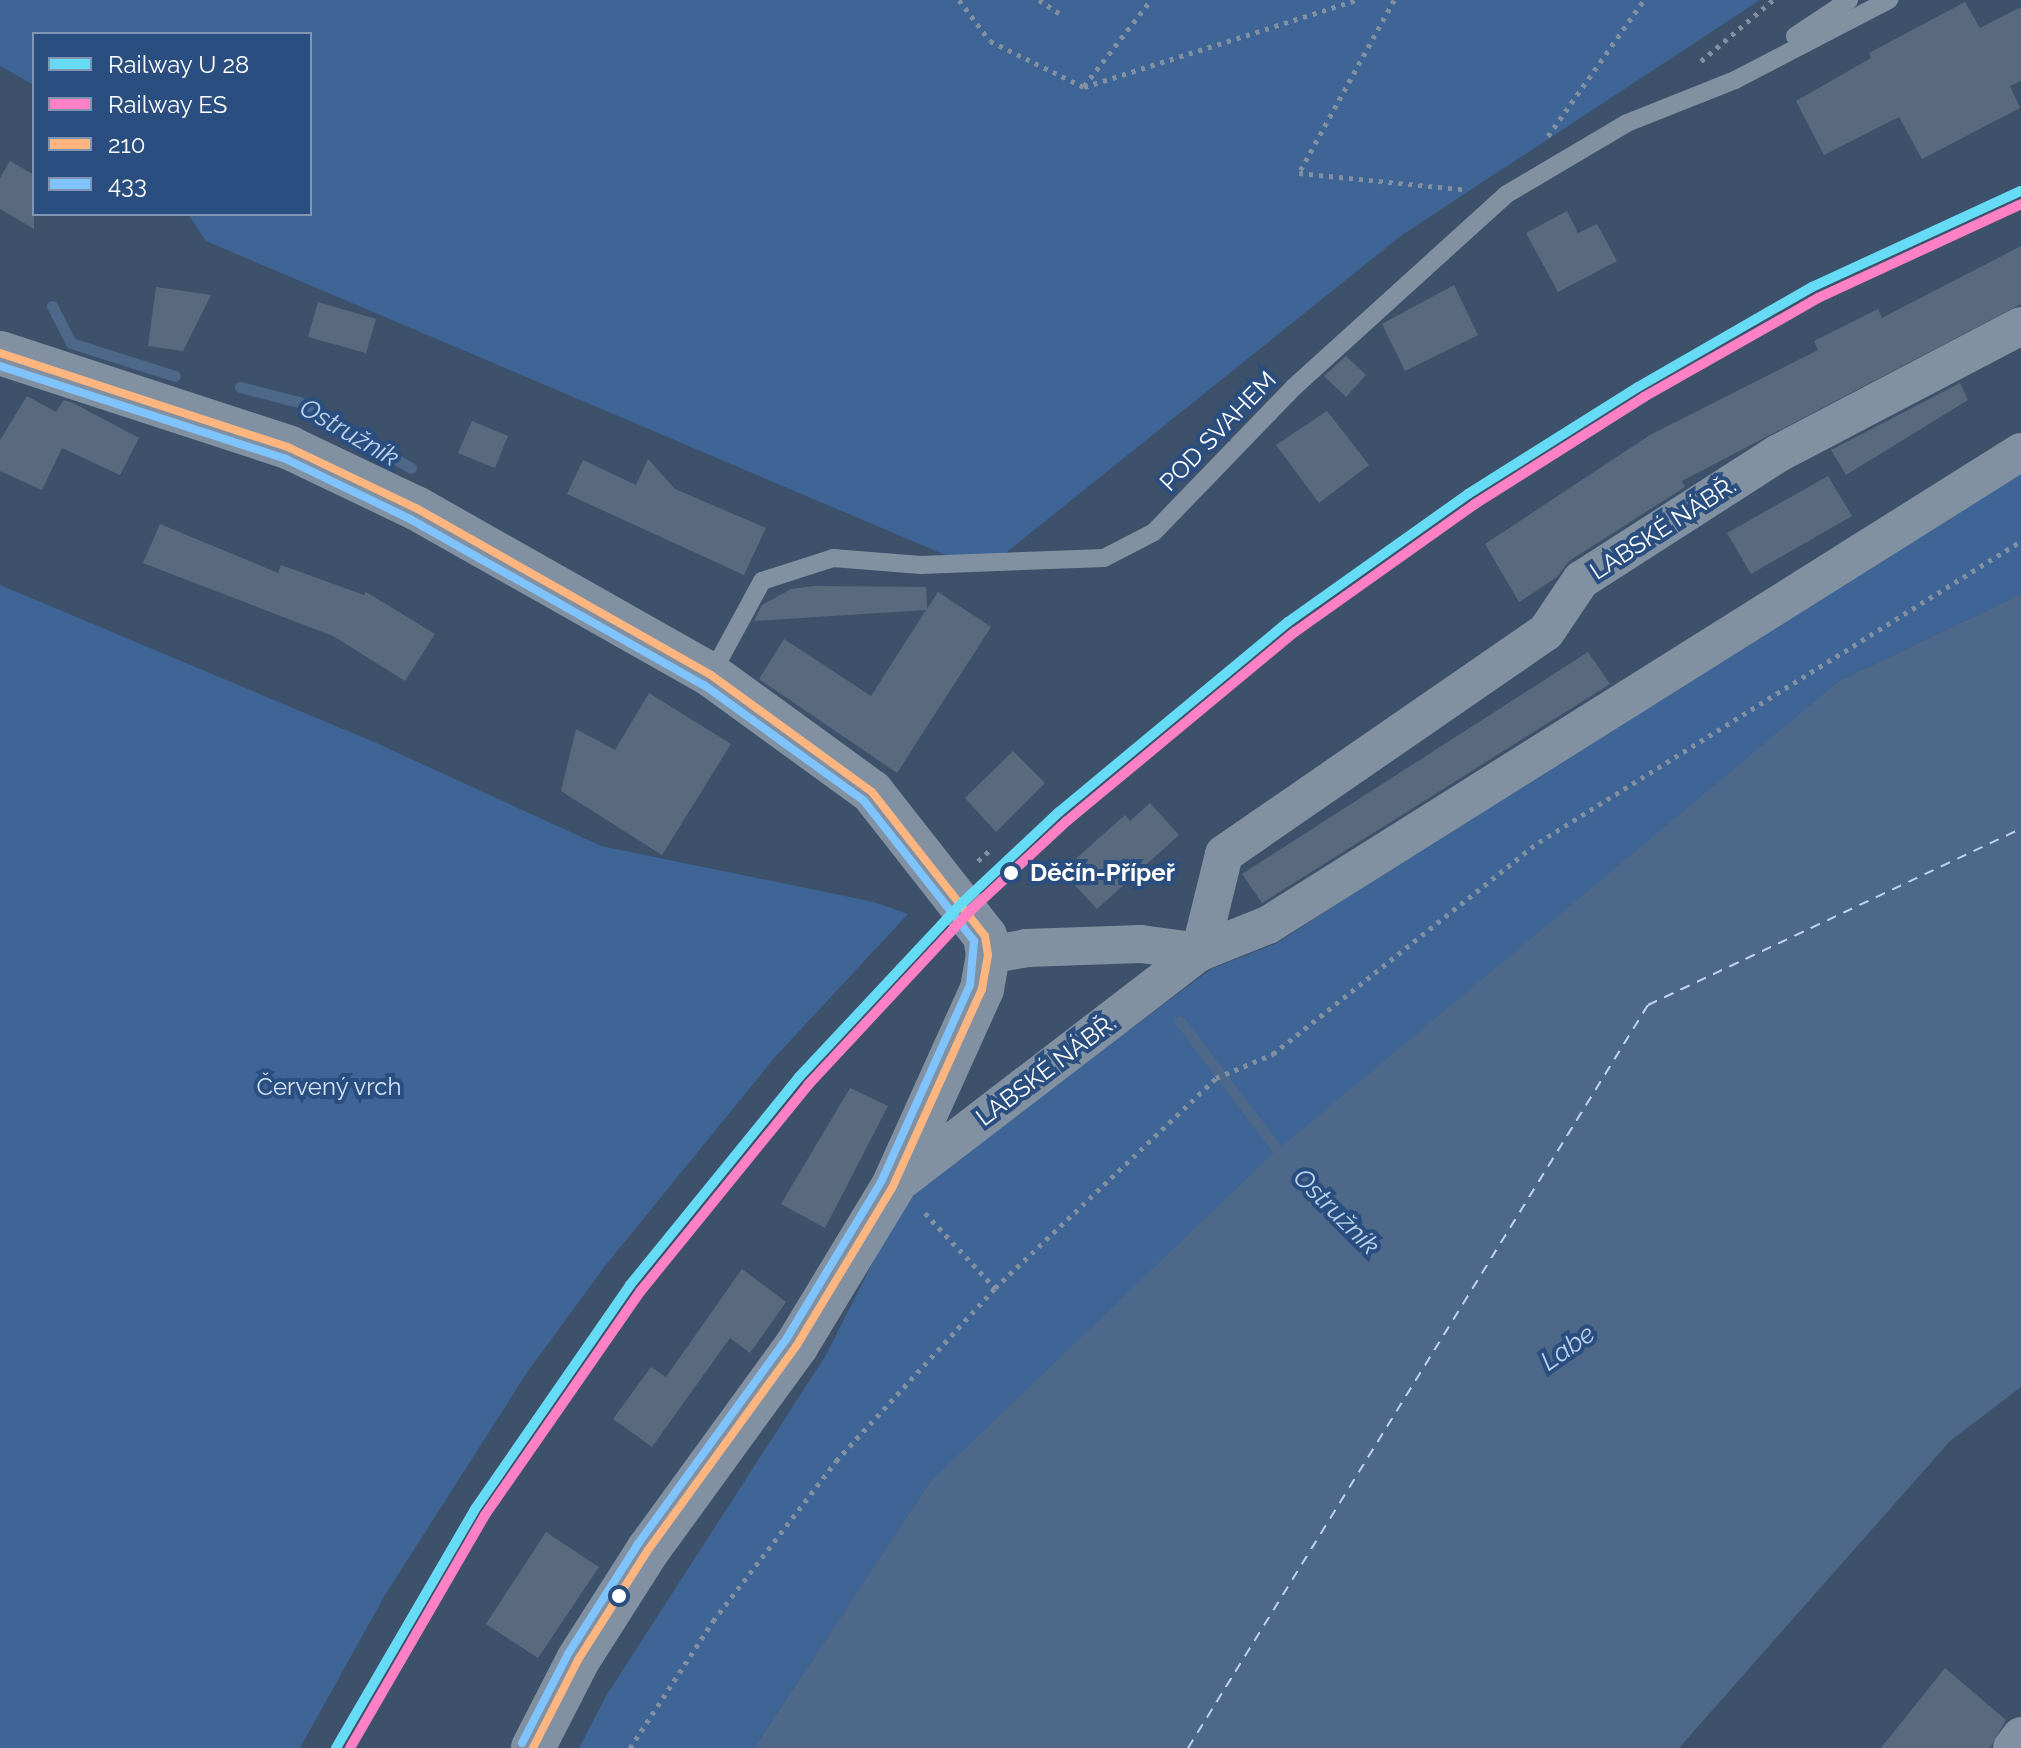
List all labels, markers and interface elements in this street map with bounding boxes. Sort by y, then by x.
legend [32,32,312,216]
text: Railway U 28 [108,50,249,79]
text: Railway ES [108,90,227,119]
text: 210 [108,130,145,159]
text: 433 [108,170,147,199]
street label: POD SVAHEM [1154,365,1282,497]
water label: Ostružník [294,392,404,474]
street label: LABSKÉ NÁBŘ. [1585,470,1741,586]
place label: Děčín-Přípeř [1030,859,1175,887]
marker: Děčín-Přípeř [999,861,1023,885]
street label: LABSKÉ NÁBŘ. [970,1008,1122,1132]
park label: Červený vrch [256,1073,402,1101]
water label: Ostružník [1286,1162,1386,1262]
water label: Labe [1535,1318,1601,1378]
unlabelled marker [611,1588,627,1604]

